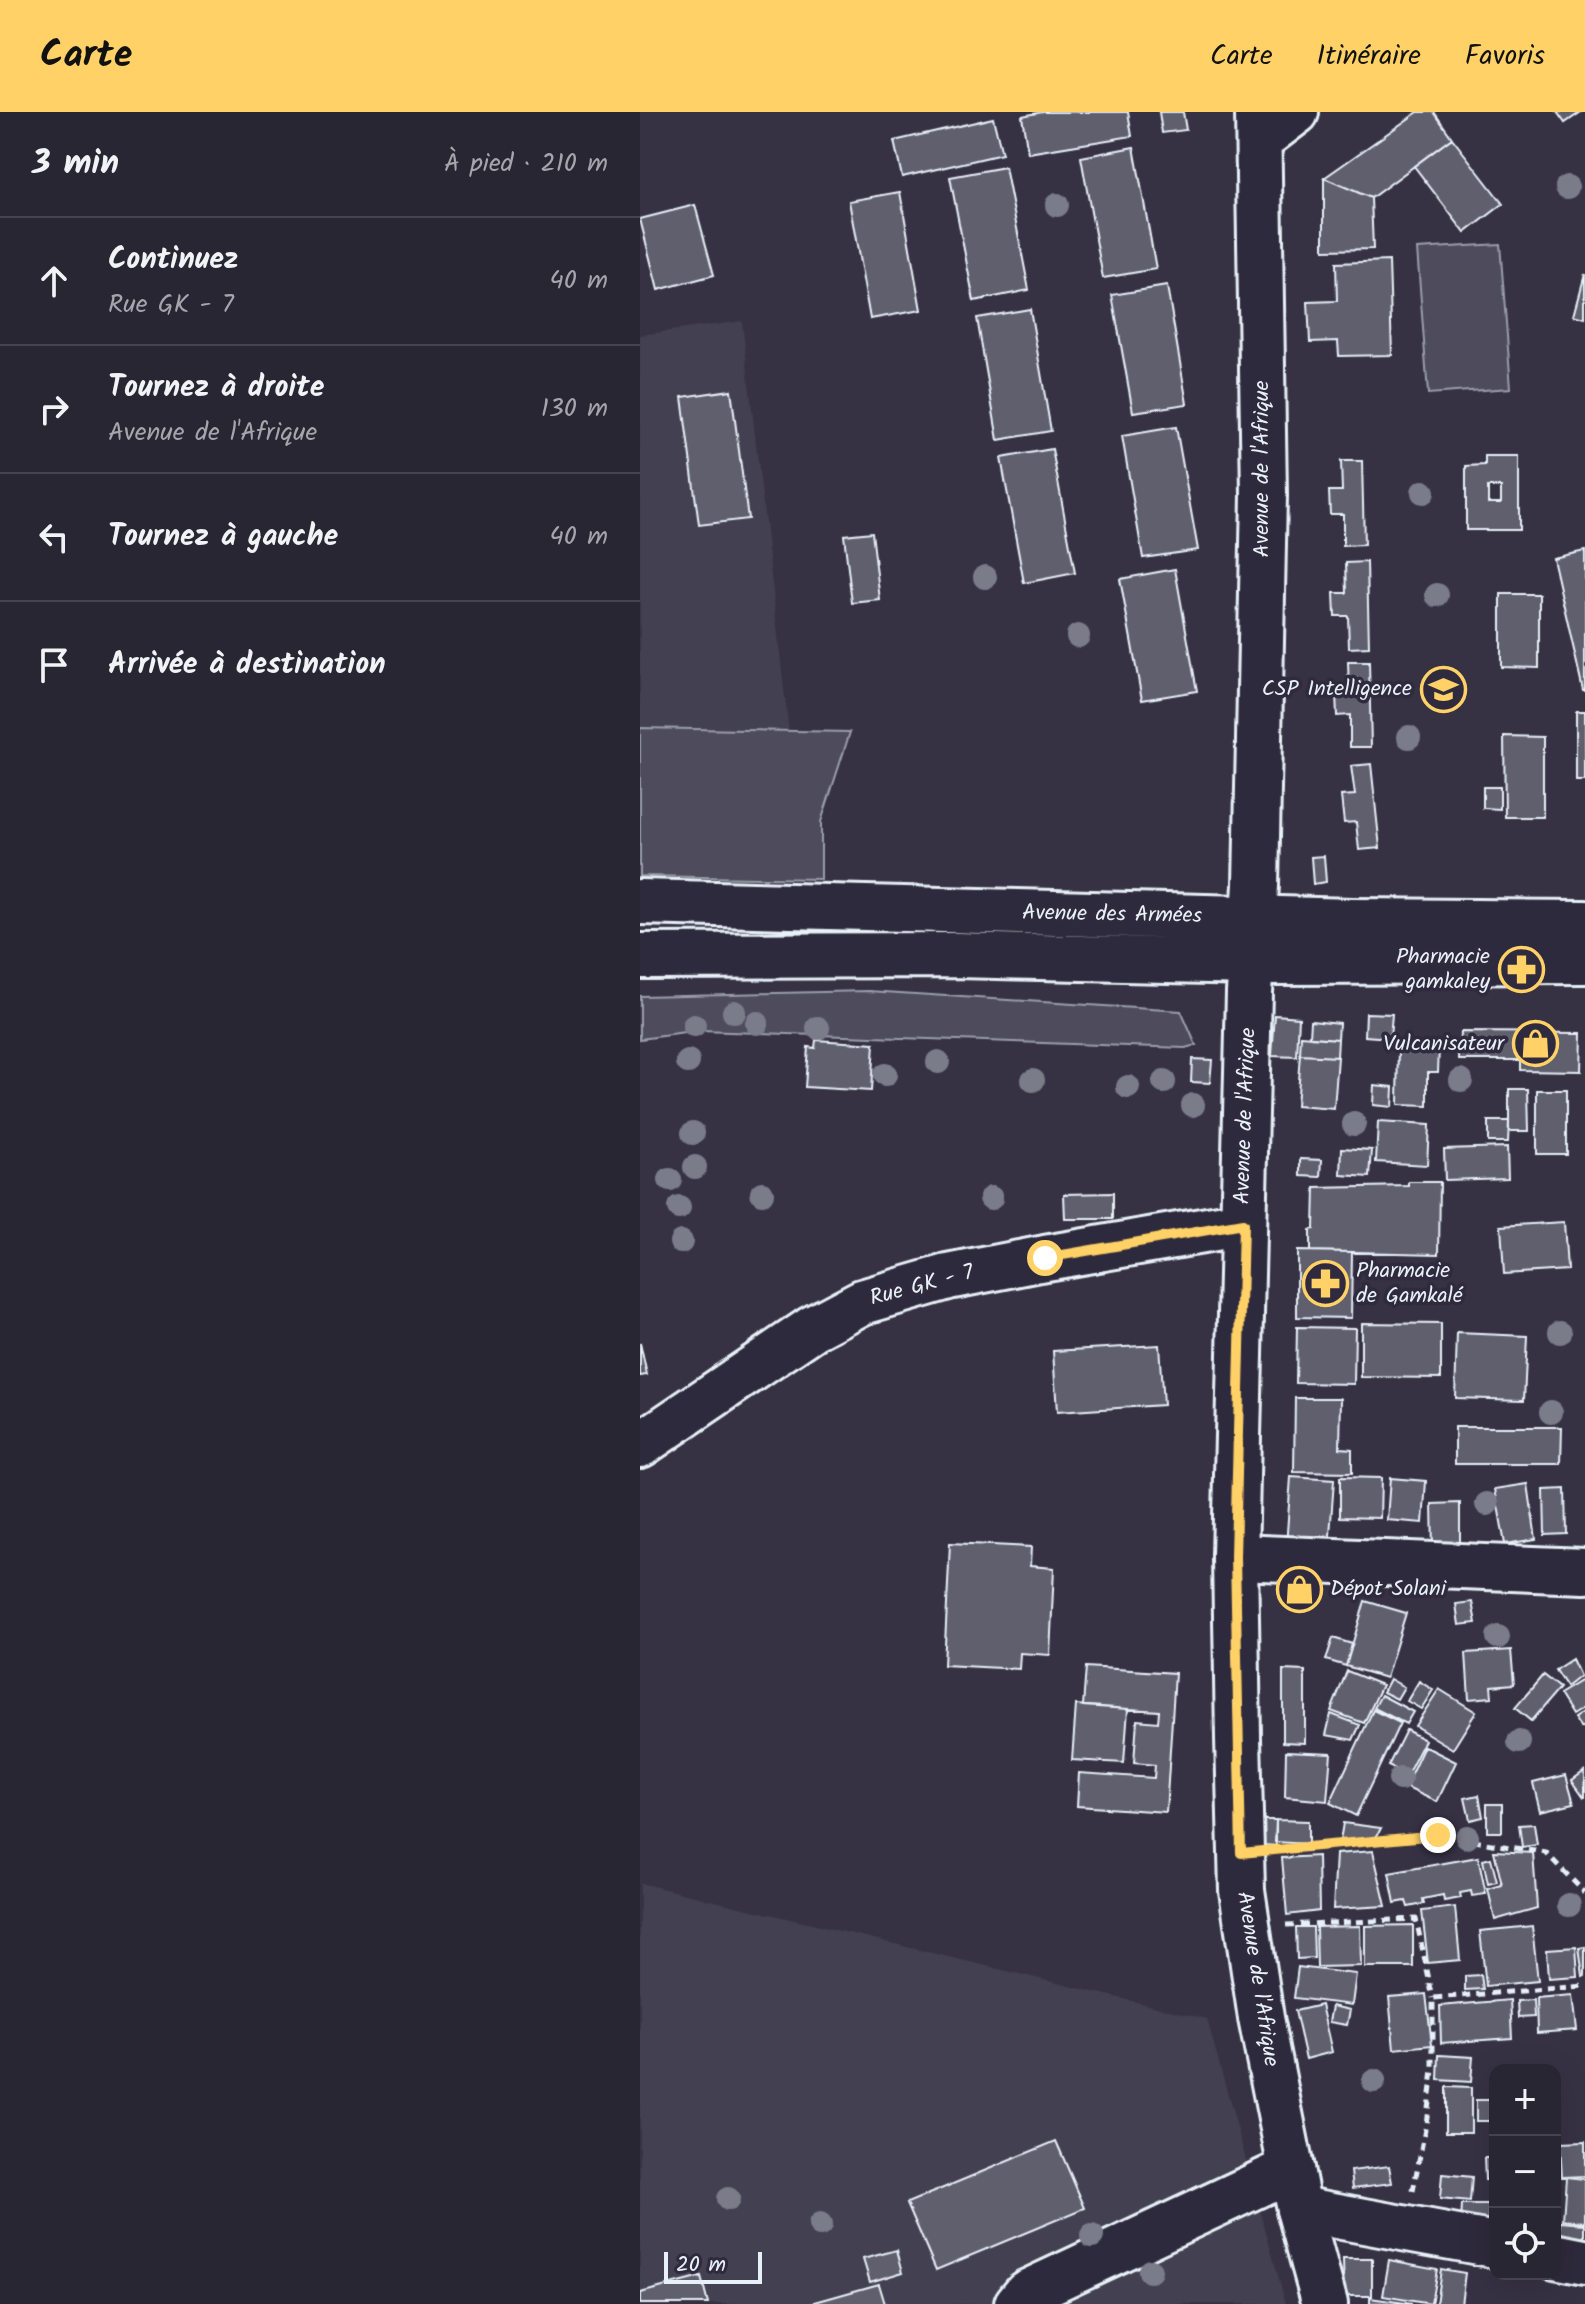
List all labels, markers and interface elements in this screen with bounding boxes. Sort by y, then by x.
text: Carte [40,26,132,86]
text: Carte [1210,34,1273,79]
text: Itinéraire [1317,34,1421,79]
text: Favoris [1465,34,1545,79]
text: 3 min [32,137,119,191]
text: À pied · 210 m [444,143,608,185]
text: Continuez [108,236,238,284]
icon: ahead [32,259,76,303]
text: 40 m [550,260,608,302]
text: Rue GK - 7 [108,284,234,326]
text: Tournez à droite [108,364,324,412]
street label: Avenue de l'Afrique [1245,380,1280,557]
icon: right [32,387,76,431]
text: 130 m [541,388,608,430]
text: Avenue de l'Afrique [108,412,317,454]
text: Tournez à gauche [108,513,338,561]
icon: left [32,515,76,559]
text: 40 m [550,516,608,558]
text: Arrivée à destination [108,641,386,689]
icon: arrive [32,643,76,687]
school or university icon: CSP Intelligence [1419,665,1467,713]
place label: CSP Intelligence [1262,672,1412,707]
street label: Avenue des Armées [1022,896,1203,934]
place label: Pharmacie gamkaley [1396,940,1491,1000]
pharmacy icon: Pharmacie gamkaley [1497,946,1545,994]
shop icon: Vulcanisateur [1511,1020,1559,1068]
street label: Avenue de l'Afrique [1225,1027,1267,1205]
place label: Vulcanisateur [1383,1027,1506,1062]
route start [1027,1240,1063,1276]
place label: Pharmacie de Gamkalé [1356,1254,1464,1314]
street label: Rue GK - 7 [866,1255,979,1317]
pharmacy icon: Pharmacie de Gamkalé [1301,1260,1349,1308]
shop icon: Dépot Solani [1275,1565,1323,1613]
place label: Dépot Solani [1330,1572,1447,1607]
route end [1420,1817,1456,1853]
street label: Avenue de l'Afrique [1226,1889,1288,2069]
map controls [1489,2064,1561,2280]
button: + [1489,2064,1561,2136]
button: − [1489,2136,1561,2208]
button: locate [1489,2208,1561,2280]
scale bar [664,2248,762,2284]
text: 20 m [676,2248,726,2283]

